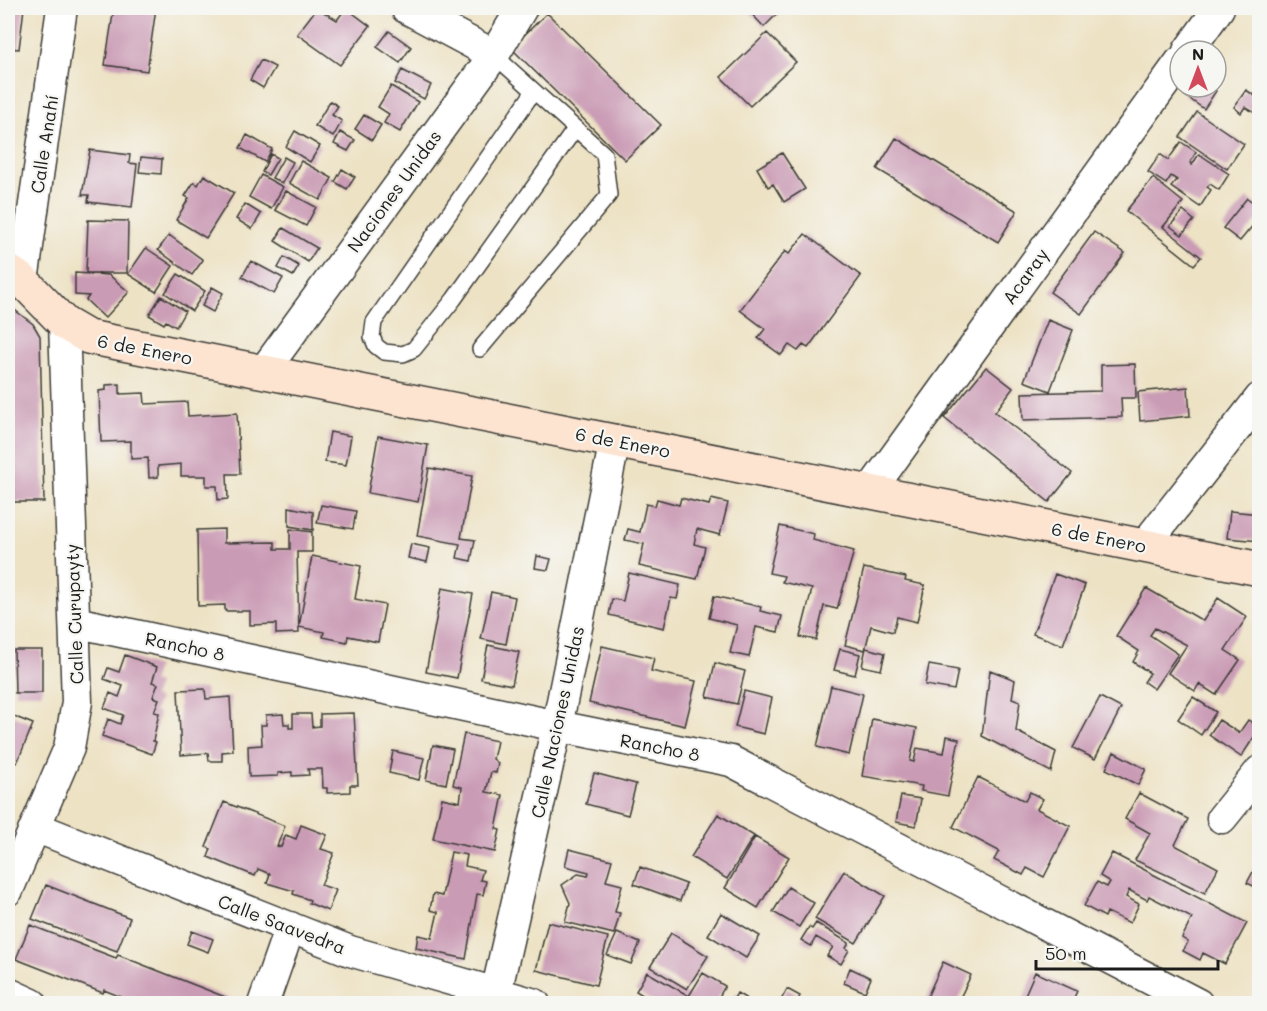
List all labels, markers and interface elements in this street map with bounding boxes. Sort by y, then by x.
north arrow [1168,39,1228,99]
text: N [1192,43,1204,64]
street label: Calle Anahí [24,93,64,195]
street label: Naciones Unidas [341,125,447,257]
street label: Acaray [997,243,1053,309]
street label: 6 de Enero [96,328,195,370]
street label: 6 de Enero [574,421,673,463]
street label: 6 de Enero [1050,516,1149,558]
street label: Calle Curupayty [60,543,88,685]
street label: Calle Naciones Unidas [525,624,589,820]
street label: Rancho 8 [143,626,227,666]
street label: Rancho 8 [618,728,702,767]
street label: Calle Saavedra [215,889,349,959]
scale bar [1036,933,1218,971]
text: 50 m [1045,941,1087,965]

